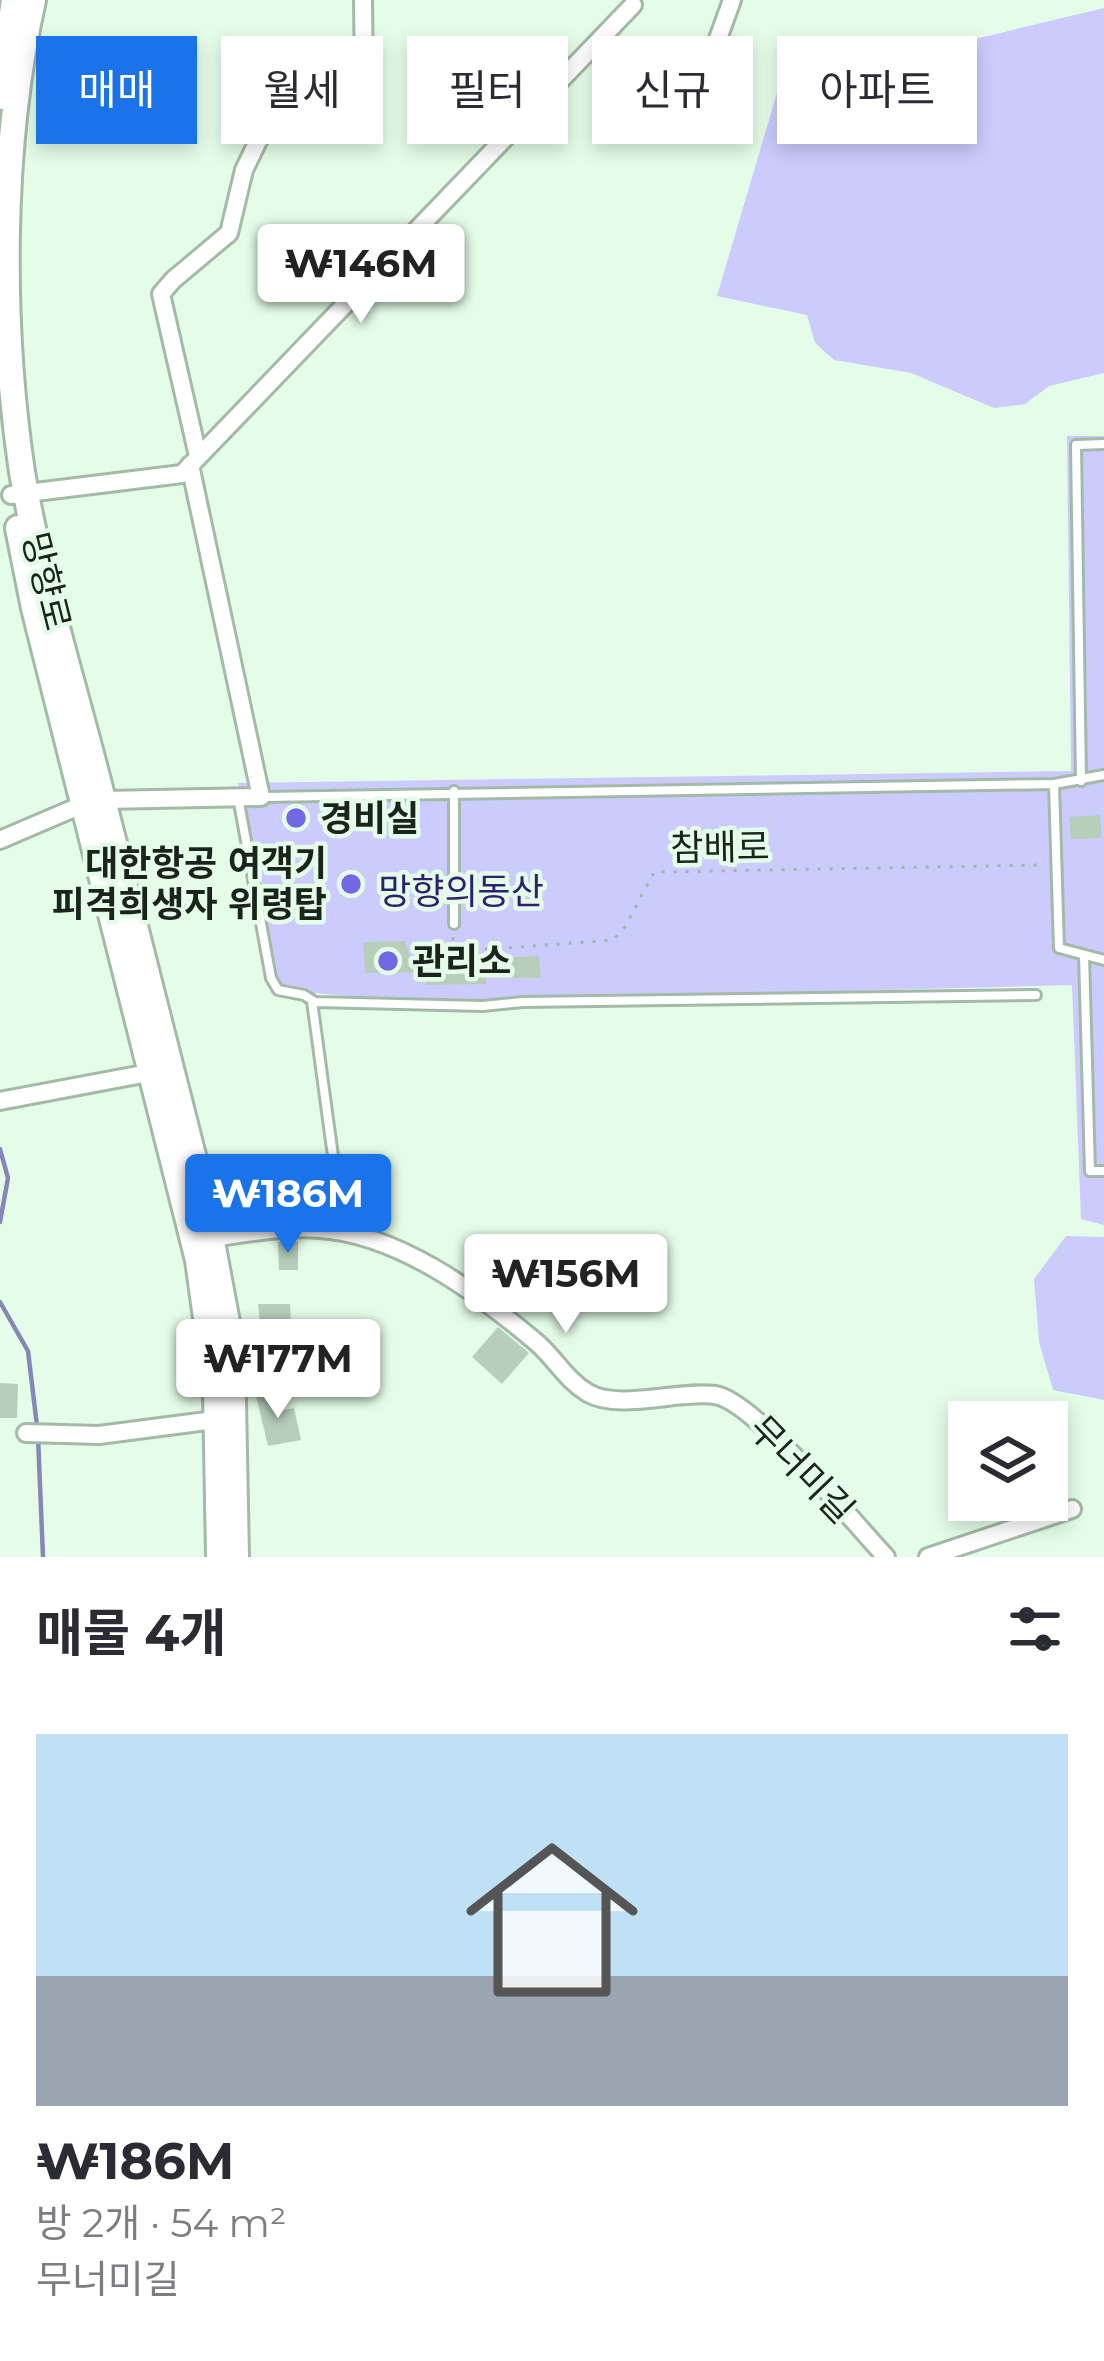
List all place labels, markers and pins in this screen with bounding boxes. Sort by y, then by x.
pin: ₩146M [277,224,445,326]
place label: 경비실 [320,796,419,840]
marker: 경비실 [283,805,309,831]
place label: 대한항공 여객기 피격희생자 위령탑 [52,841,327,926]
marker: 대한항공 여객기 피격희생자 위령탑 [338,871,364,897]
place label: 관리소 [412,939,511,983]
marker: 관리소 [375,948,401,974]
pin: ₩186M [204,1154,372,1256]
pin: ₩156M [482,1234,650,1336]
pin: ₩177M [194,1319,362,1421]

